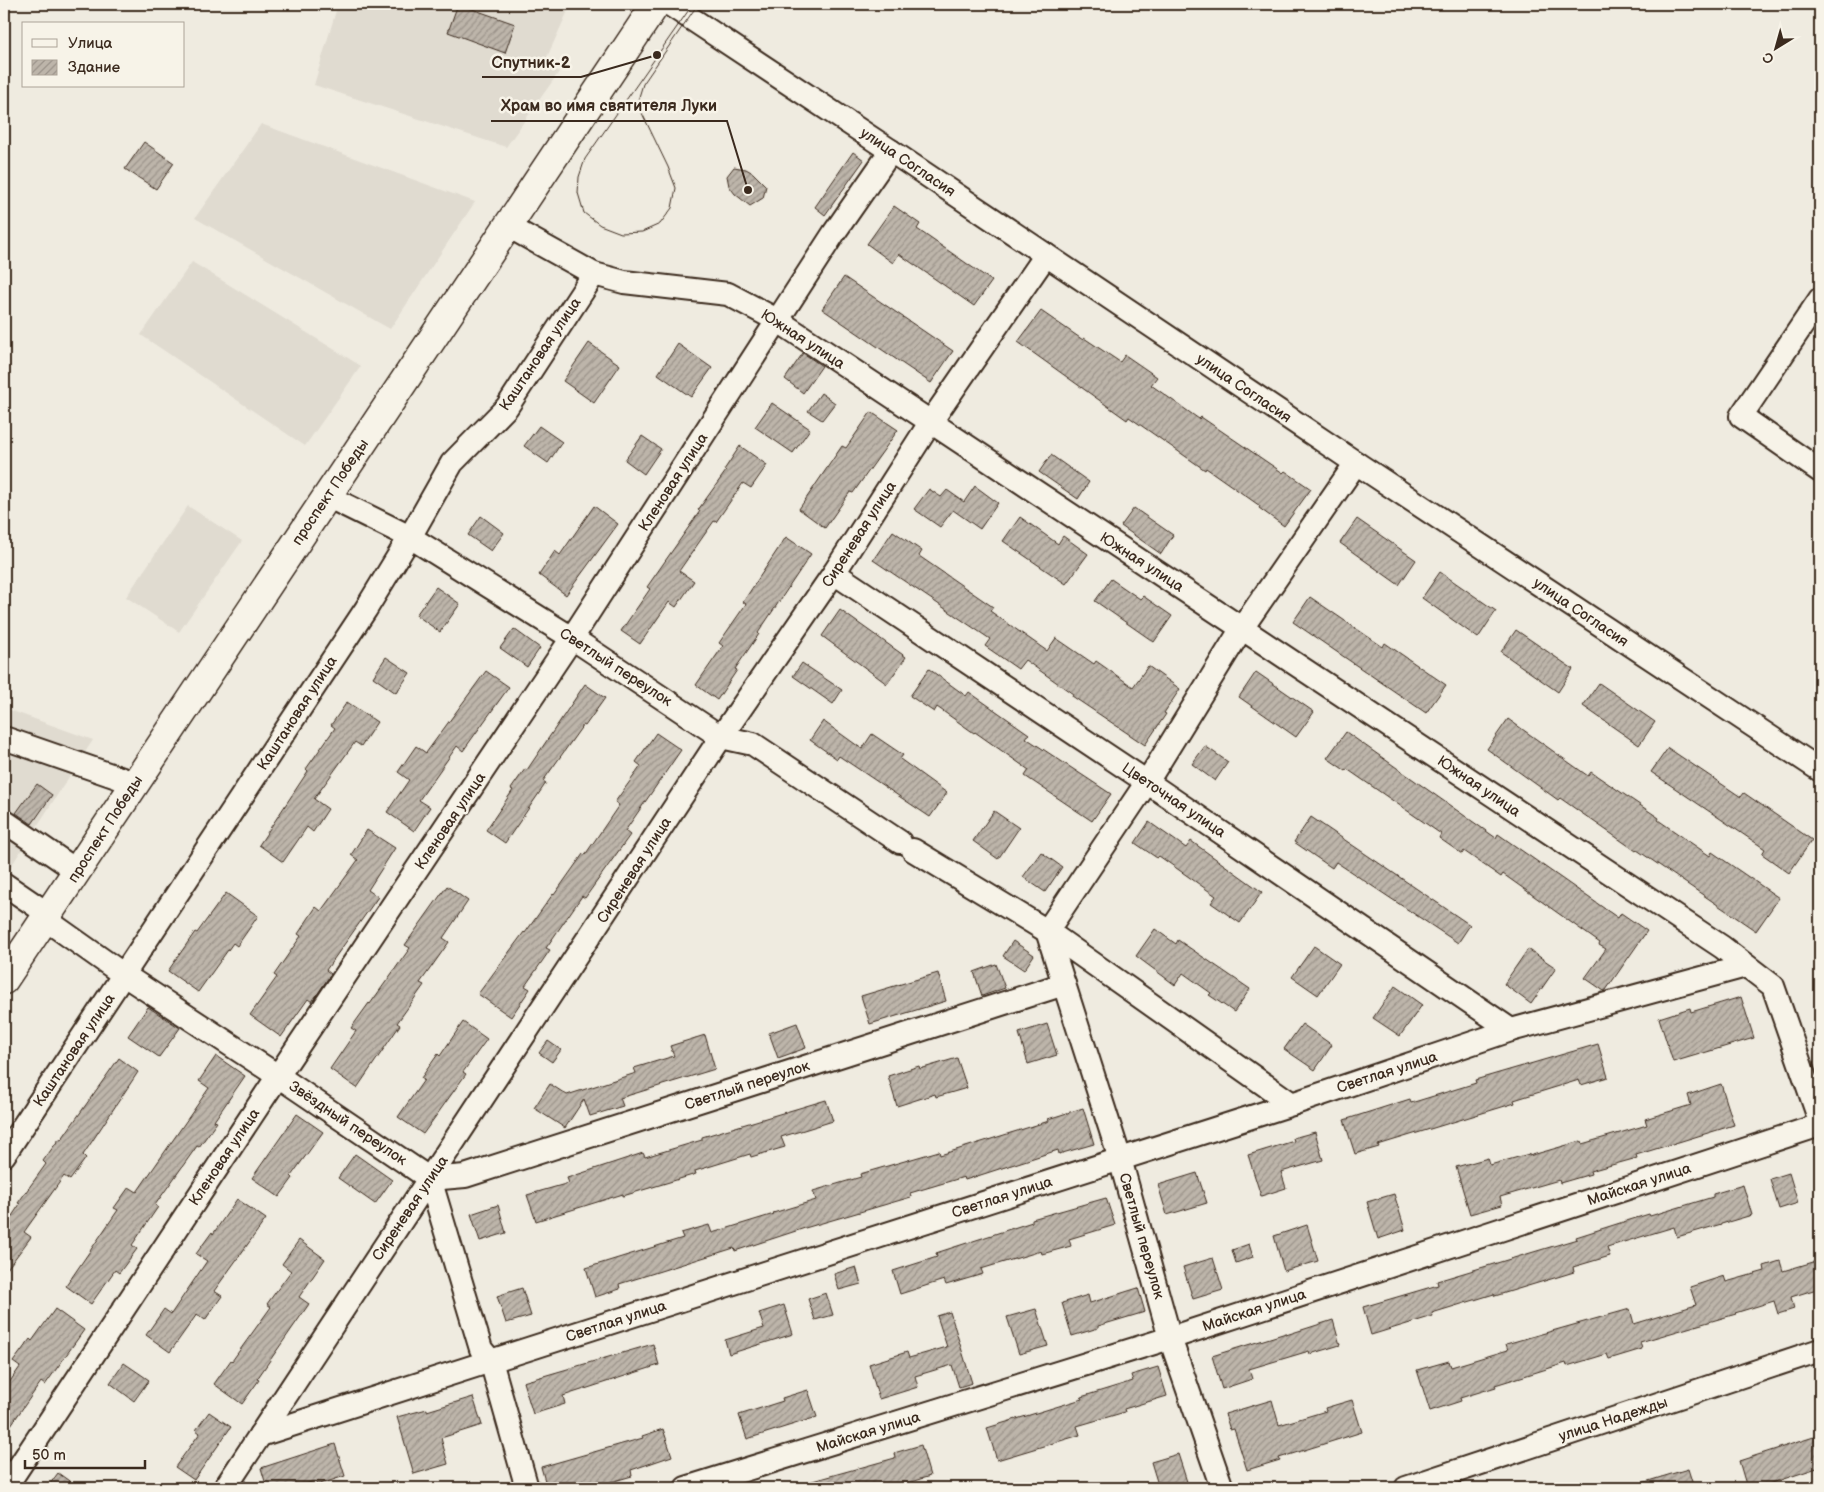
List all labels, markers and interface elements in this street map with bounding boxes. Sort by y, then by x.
legend [22,22,185,88]
north arrow [1752,22,1802,72]
text: Улица [68,34,113,53]
callout: Спутник-2 [482,46,581,77]
text: С [1759,48,1777,68]
text: Спутник-2 [492,54,571,73]
text: Здание [68,58,120,77]
callout: Храм во имя святителя Луки [491,90,727,121]
text: Храм во имя святителя Луки [500,97,717,116]
street label: улица Согласия [856,124,959,201]
street label: Каштановая улица [495,294,585,415]
street label: Южная улица [757,305,848,374]
street label: улица Согласия [1192,350,1295,427]
street label: Кленовая улица [635,429,712,535]
street label: проспект Победы [288,436,373,549]
street label: Сиреневая улица [818,478,901,591]
street label: Южная улица [1096,528,1187,597]
street label: улица Согласия [1529,574,1632,651]
street label: Светлый переулок [556,624,676,711]
street label: Каштановая улица [253,652,342,774]
street label: Южная улица [1433,752,1524,821]
street label: Цветочная улица [1118,759,1229,842]
street label: Кленовая улица [411,769,490,874]
street label: проспект Победы [64,772,147,886]
street label: Сиреневая улица [593,814,676,927]
street label: Каштановая улица [29,990,119,1111]
street label: Светлая улица [1334,1047,1440,1098]
street label: Светлый переулок [682,1056,812,1115]
street label: Звёздный переулок [285,1077,410,1170]
street label: Кленовая улица [185,1105,264,1210]
street label: Сиреневая улица [368,1152,453,1264]
street label: Майская улица [1585,1159,1693,1210]
street label: Светлый переулок [1114,1171,1169,1301]
street label: Светлая улица [949,1172,1055,1223]
street label: Майская улица [1200,1285,1308,1336]
street label: Светлая улица [563,1296,669,1347]
street label: улица Надежды [1556,1393,1670,1446]
street label: Майская улица [814,1408,923,1457]
scale bar [25,1437,145,1469]
text: 50 m [32,1446,66,1465]

